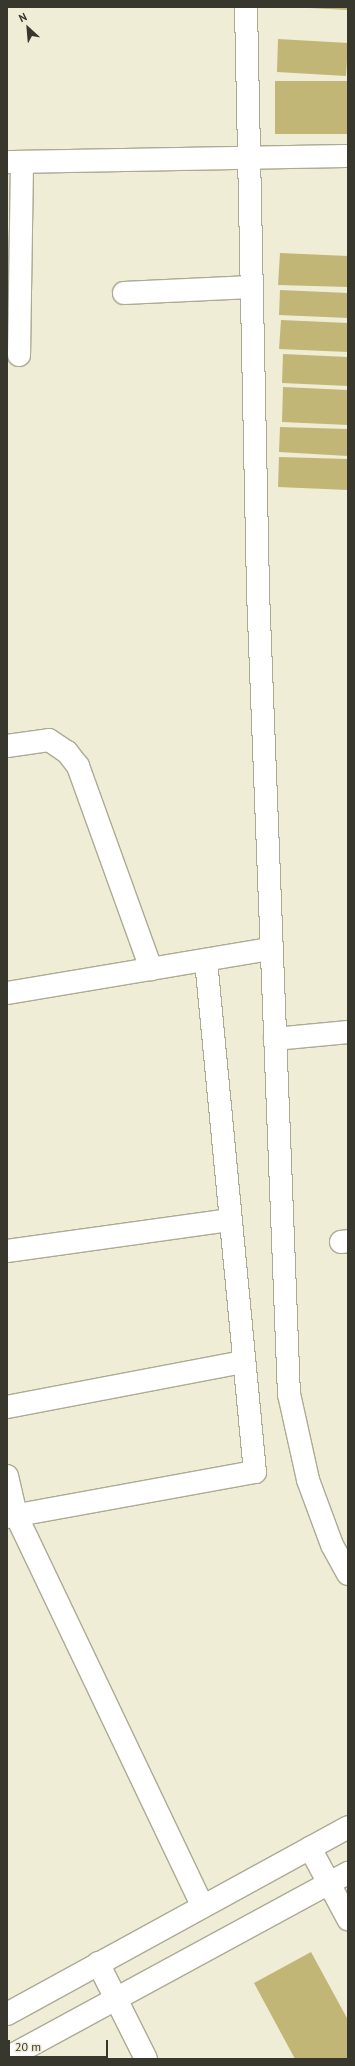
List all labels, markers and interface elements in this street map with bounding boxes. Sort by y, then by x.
north arrow [8,8,48,48]
text: N [16,9,29,25]
scale bar [10,2032,110,2058]
text: 20 m [15,2039,41,2054]

